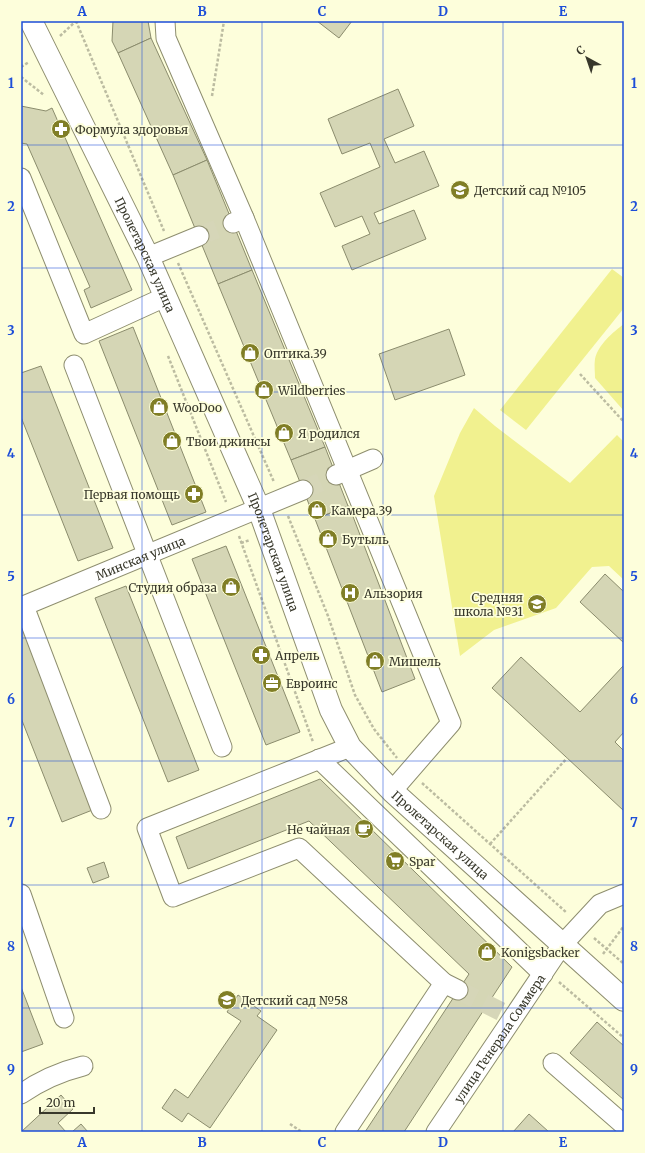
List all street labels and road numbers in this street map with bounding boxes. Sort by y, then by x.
street label: Пролетарская улица [112,194,179,315]
street label: Пролетарская улица [245,490,303,614]
street label: Минская улица [93,532,188,583]
street label: Пролетарская улица [389,787,493,883]
street label: улица Генерала Соммера [450,971,548,1106]

